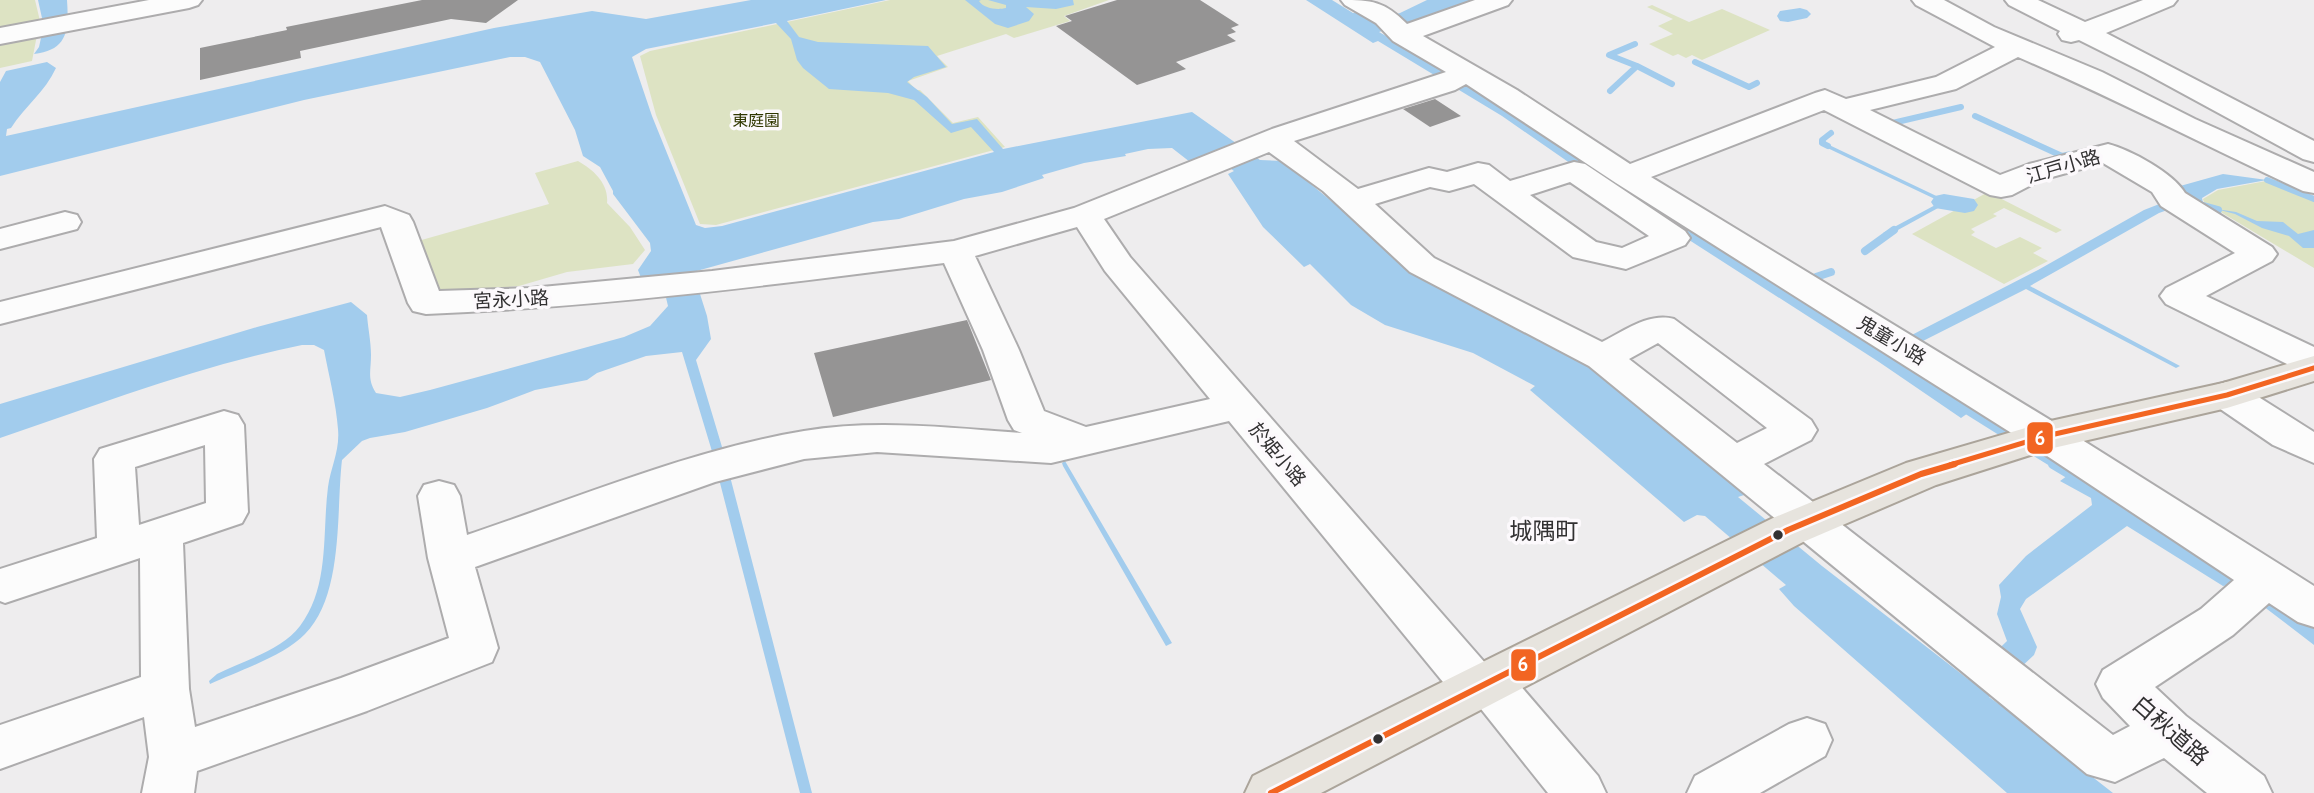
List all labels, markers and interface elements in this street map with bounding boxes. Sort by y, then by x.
park label: 東庭園 [732,110,780,130]
street label: 江戸小路 [2023,144,2103,188]
street label: 宮永小路 [472,285,550,313]
street label: 鬼童小路 [1853,310,1931,370]
street label: 於姫小路 [1244,417,1312,491]
line badge: 6 [2026,421,2054,455]
text: 6 [2035,426,2045,450]
district label: 城隅町 [1510,516,1579,545]
unlabelled marker [1771,528,1785,542]
line badge: 6 [1510,648,1537,682]
text: 6 [1518,652,1528,676]
street label: 白秋道路 [2127,689,2215,771]
unlabelled marker [1371,732,1385,746]

